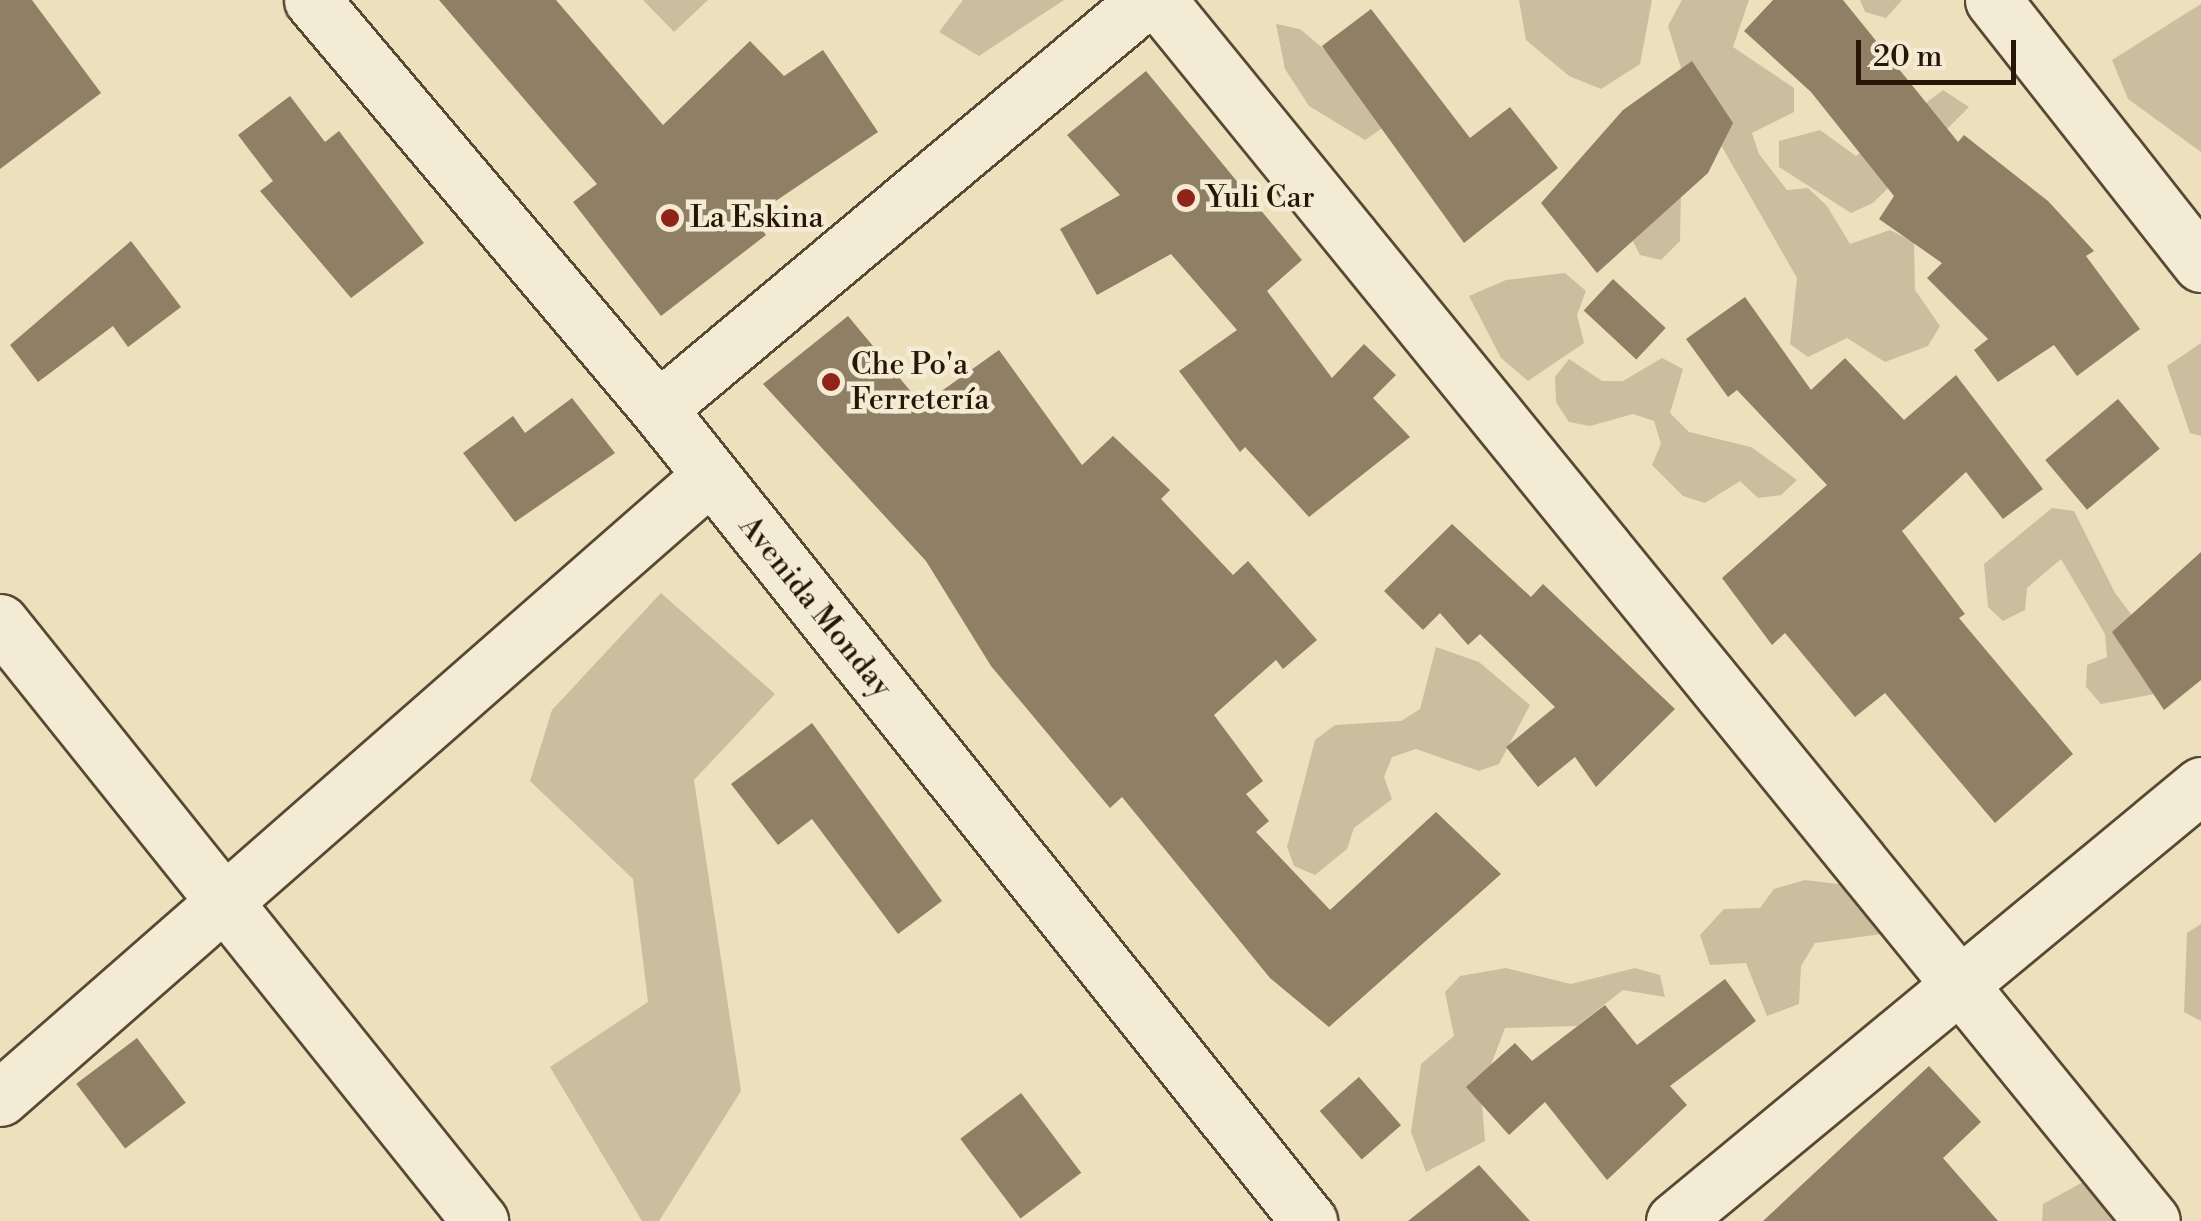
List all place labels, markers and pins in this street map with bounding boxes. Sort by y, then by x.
place label: Yuli Car [1206,180,1315,216]
marker: Yuli Car [1175,187,1197,209]
place label: La Eskina [690,200,824,236]
marker: La Eskina [659,207,681,229]
place label: Che Po'a Ferretería [851,347,989,418]
marker: Che Po'a Ferretería [820,371,842,393]

